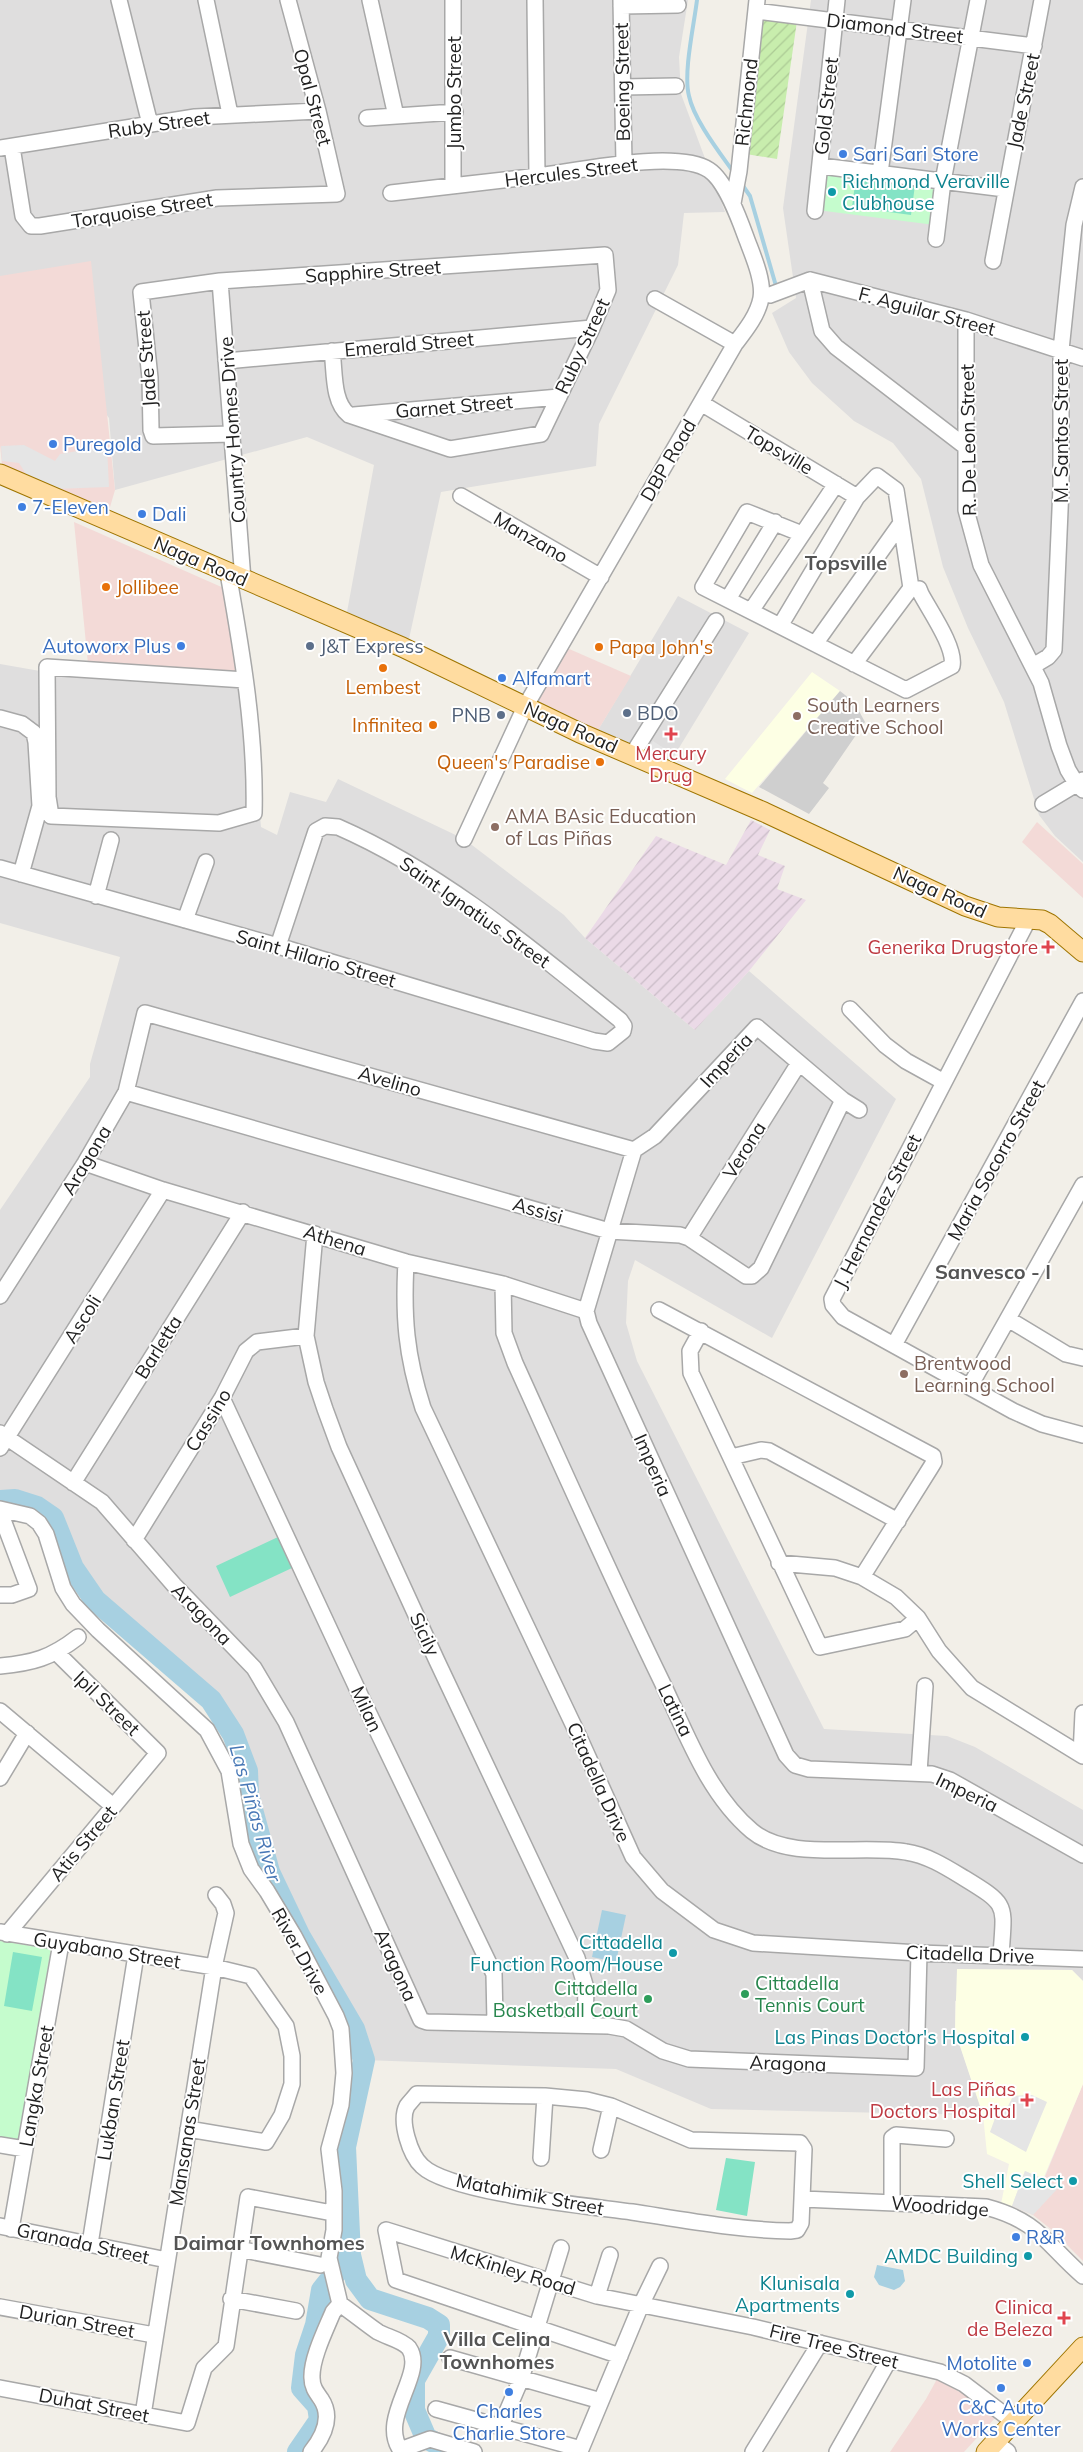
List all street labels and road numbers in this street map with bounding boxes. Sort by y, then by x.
street label: Diamond Street [825,8,965,48]
street label: Boeing Street [609,22,635,142]
street label: Jumbo Street [442,36,466,150]
street label: Opal Street [289,46,338,148]
street label: Jade Street [1001,51,1045,151]
street label: Gold Street [809,56,843,156]
street label: Richmond [729,57,763,147]
street label: Ruby Street [106,105,212,143]
street label: Hercules Street [503,152,639,192]
street label: Torquoise Street [70,187,215,233]
street label: Sapphire Street [304,254,442,288]
street label: F. Aguilar Street [856,281,998,341]
street label: Ruby Street [549,294,615,398]
street label: Jade Street [131,309,161,408]
street label: Emerald Street [343,326,475,362]
street label: Country Homes Drive [214,336,250,524]
street label: M. Santos Street [1049,359,1073,503]
street label: R. De Leon Street [955,363,981,516]
street label: Garnet Street [394,389,514,423]
street label: DBP Road [635,415,701,505]
street label: Topsville [740,420,818,480]
street label: Manzano [489,506,573,568]
street label: Naga Road [150,530,252,592]
street label: Naga Road [520,696,622,758]
street label: Saint Ignatius Street [395,851,555,973]
street label: Naga Road [889,861,991,923]
street label: Saint Hilario Street [233,924,399,992]
street label: Imperia [695,1028,757,1092]
street label: Avelino [356,1061,424,1101]
street label: Maria Socorro Street [942,1075,1050,1245]
street label: Verona [717,1117,771,1183]
street label: Aragona [56,1121,116,1199]
street label: J. Hernandez Street [828,1130,926,1292]
street label: Assisi [510,1191,566,1229]
street label: Athena [301,1219,369,1261]
street label: Ascoli [58,1290,106,1348]
street label: Barletta [129,1311,187,1383]
street label: Cassino [180,1384,236,1456]
street label: Imperia [629,1430,677,1500]
street label: Aragona [167,1578,237,1650]
street label: Sicily [405,1609,445,1659]
street label: Ipil Street [69,1666,145,1741]
street label: Latina [653,1680,699,1740]
street label: Milan [346,1682,388,1736]
street label: Citadella Drive [562,1718,636,1846]
street label: Imperia [932,1767,1002,1817]
street label: Atis Street [44,1800,122,1886]
street label: River Drive [266,1903,334,1999]
street label: Aragona [369,1925,423,2005]
street label: Guyabano Street [32,1927,183,1974]
street label: Citadella Drive [905,1940,1035,1968]
street label: Langka Street [14,2023,59,2149]
street label: Lukban Street [92,2037,134,2162]
street label: Aragona [749,2050,827,2076]
street label: Mansanas Street [163,2056,211,2208]
street label: Matahimik Street [454,2168,606,2220]
street label: Woodridge [890,2191,990,2221]
street label: Granada Street [15,2217,152,2269]
street label: McKinley Road [447,2240,579,2300]
street label: Durian Street [17,2299,137,2343]
street label: Fire Tree Street [767,2318,901,2374]
street label: Duhat Street [37,2383,152,2428]

